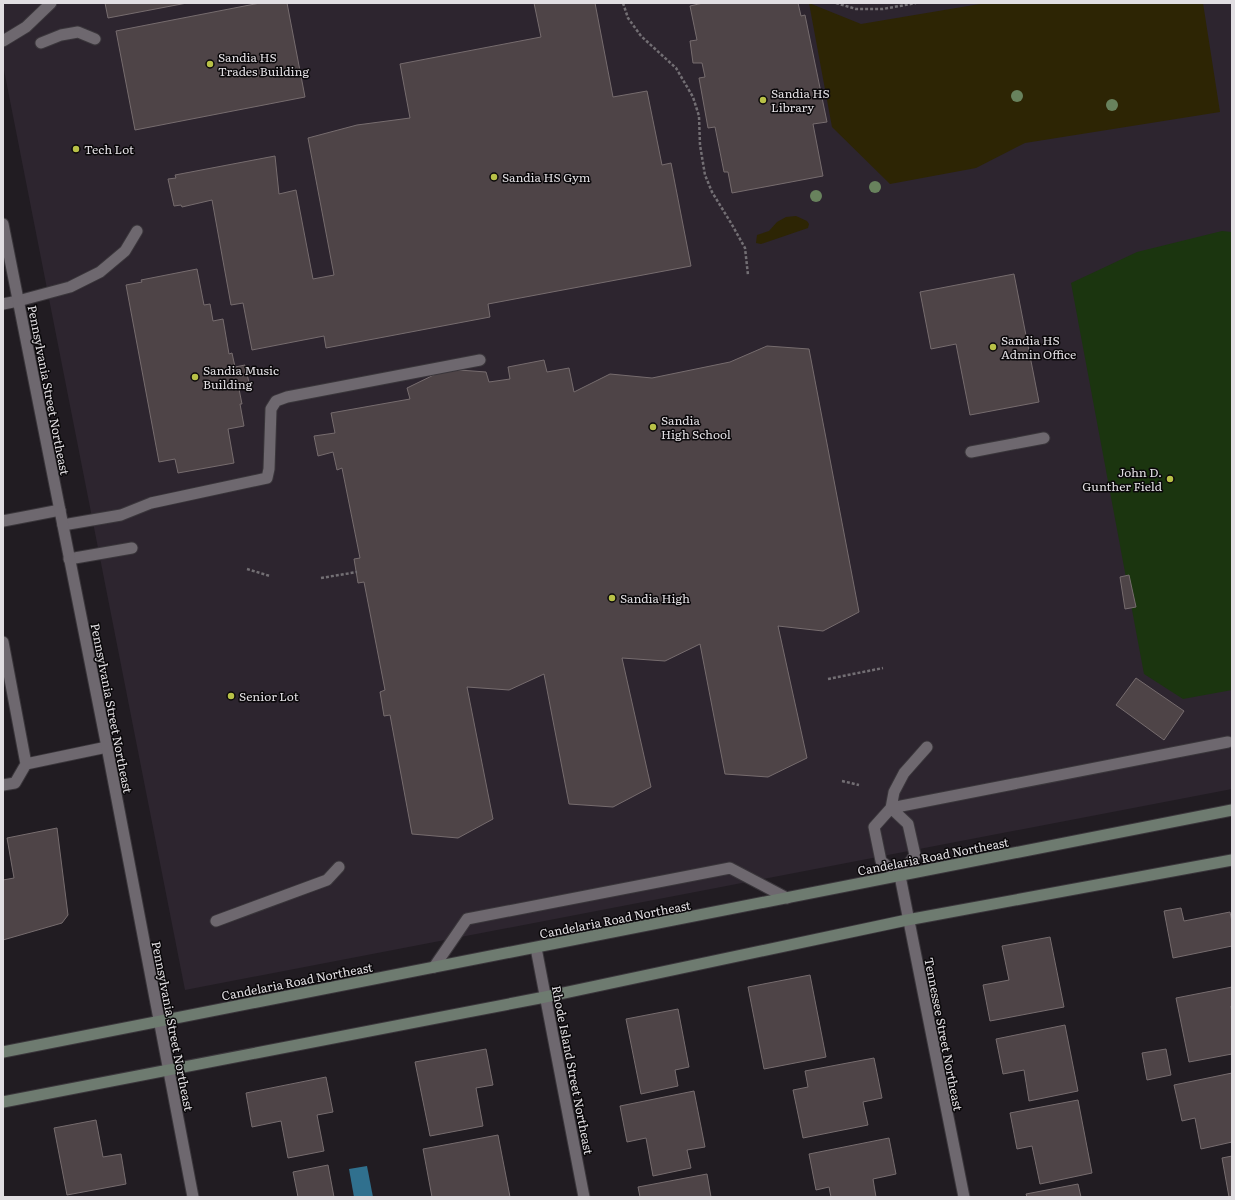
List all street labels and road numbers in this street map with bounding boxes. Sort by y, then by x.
street label: Pennsylvania Street Northeast [24,304,74,477]
street label: Pennsylvania Street Northeast [87,622,137,795]
street label: Candelaria Road Northeast [856,832,1010,879]
street label: Candelaria Road Northeast [538,895,692,942]
street label: Pennsylvania Street Northeast [148,940,198,1113]
street label: Tennessee Street Northeast [920,956,968,1112]
street label: Candelaria Road Northeast [220,957,374,1004]
street label: Rhode Island Street Northeast [548,984,598,1156]

